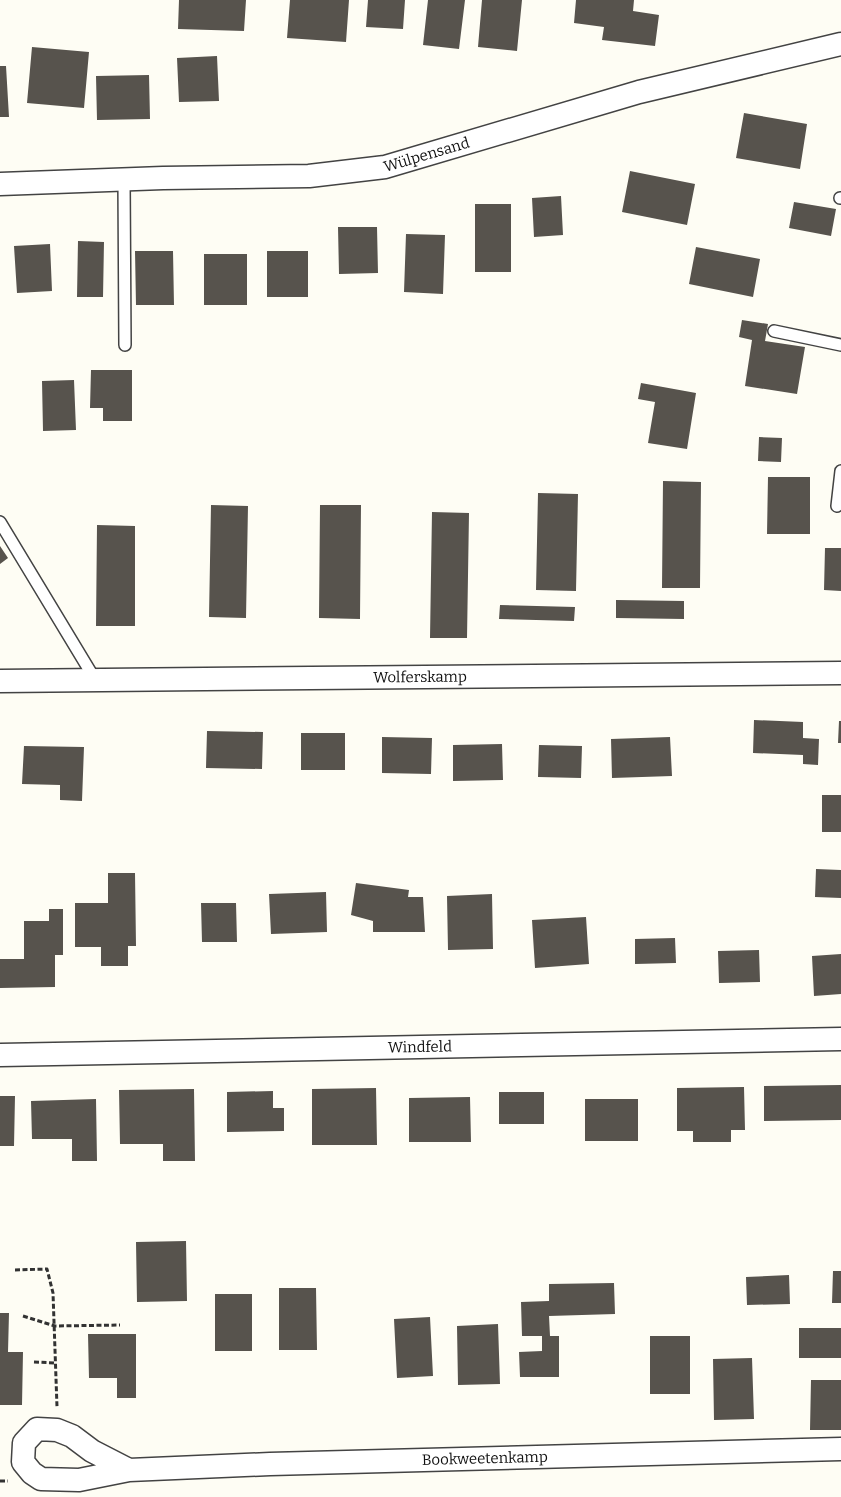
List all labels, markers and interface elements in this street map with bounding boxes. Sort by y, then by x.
street label: Wülpensand [382,134,472,176]
street label: Wolferskamp [373,668,467,686]
street label: Windfeld [388,1037,452,1057]
street label: Bookweetenkamp [422,1448,548,1469]

